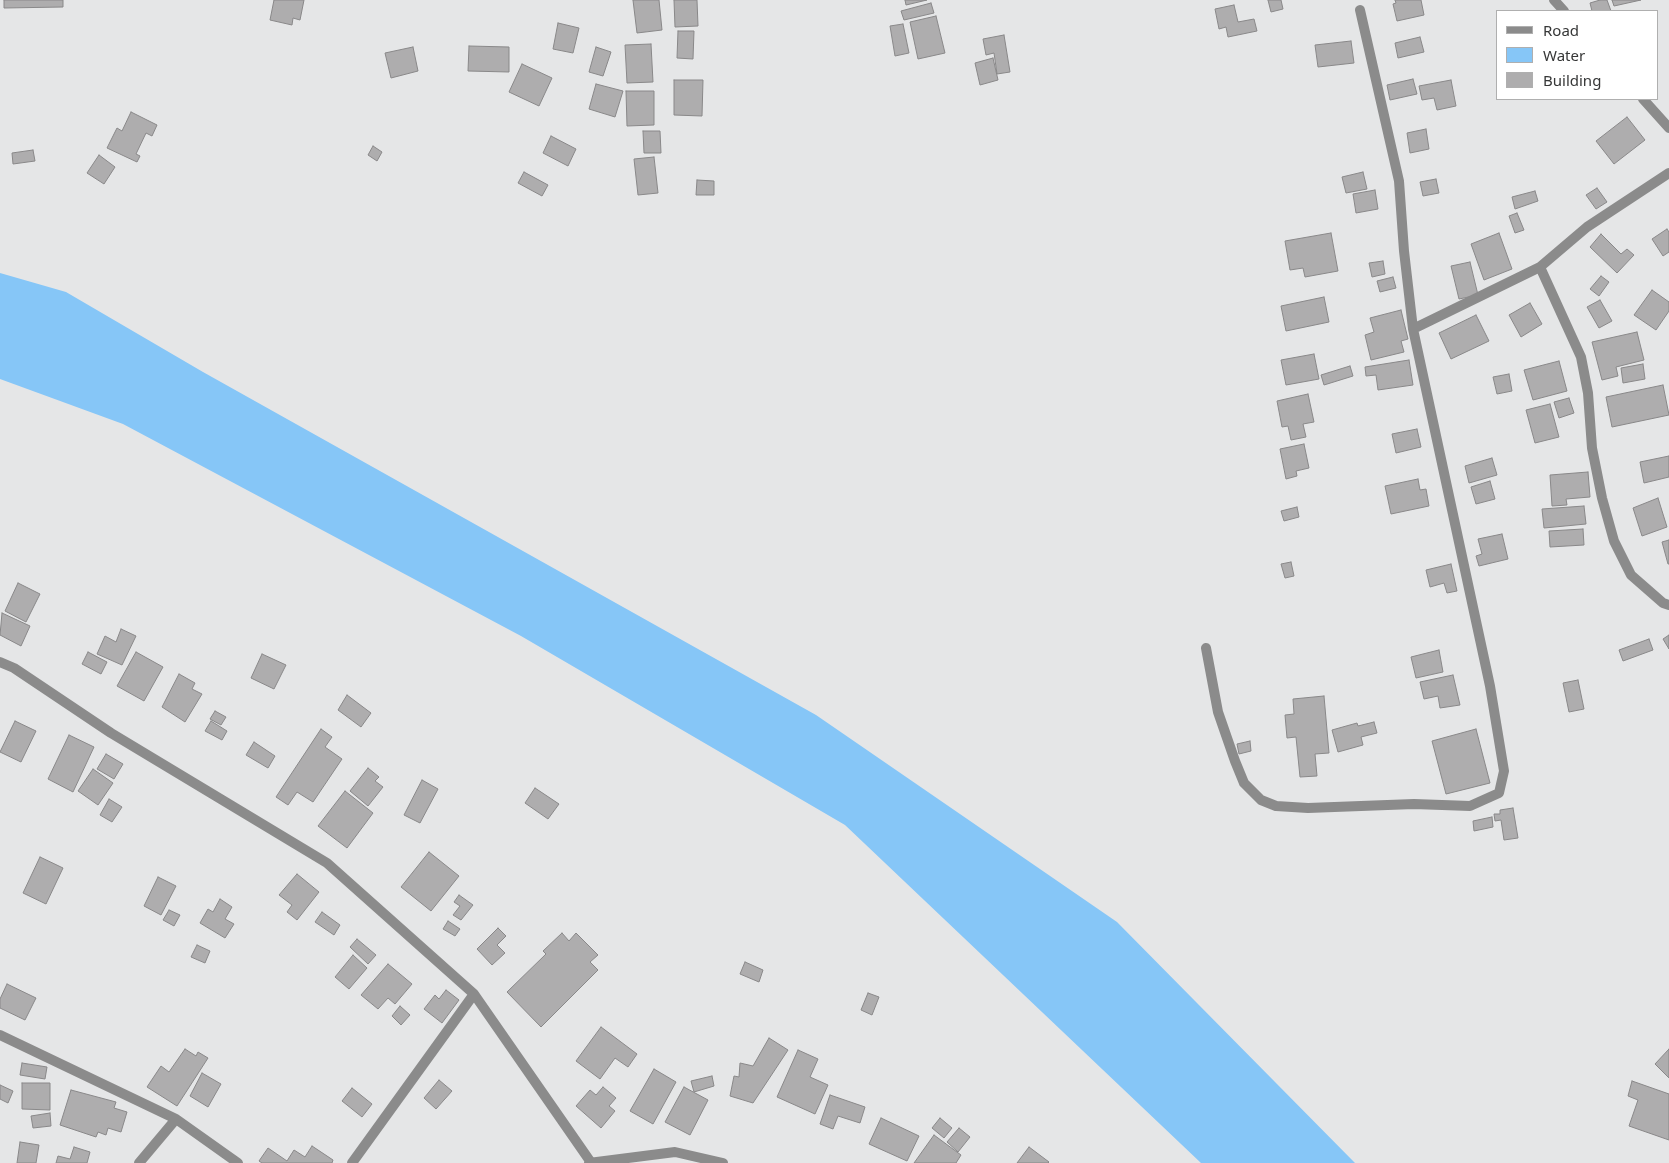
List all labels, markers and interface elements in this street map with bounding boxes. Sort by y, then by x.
legend [1496,10,1659,100]
text: Road [1543,20,1579,40]
text: Water [1543,45,1585,65]
text: Building [1543,70,1601,90]

